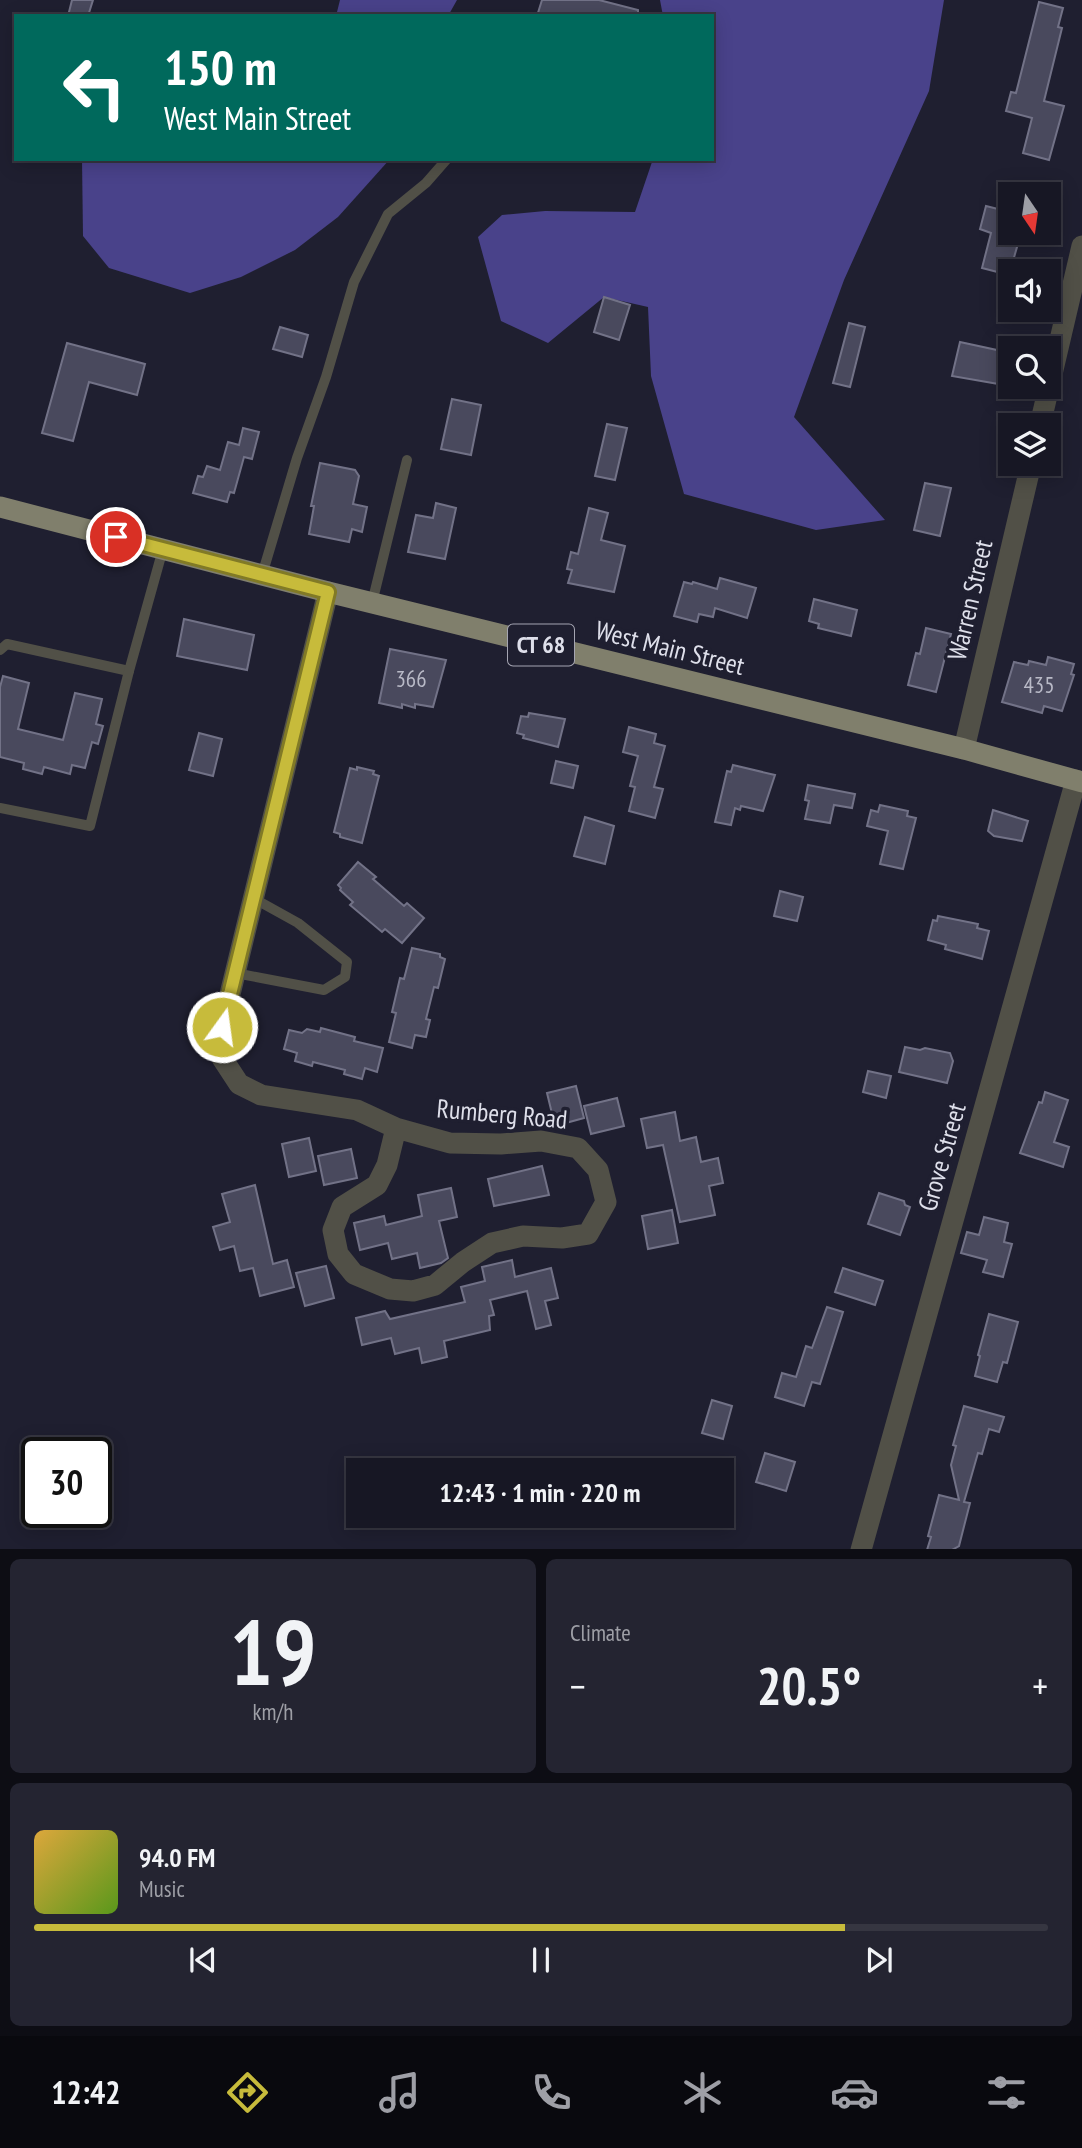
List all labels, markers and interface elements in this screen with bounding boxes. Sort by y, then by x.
text: 150 m [164,35,277,99]
icon: left [49,42,140,133]
text: West Main Street [164,97,351,139]
north arrow [998,182,1060,245]
map controls [998,182,1061,476]
button: sound [998,259,1061,322]
button: search [998,336,1061,399]
button: layers [998,413,1061,476]
pin [86,507,146,567]
icon: arrive [97,518,135,556]
street label: Warren Street [940,536,999,663]
street label: West Main Street [592,613,748,682]
road number: CT 68 [508,624,574,666]
house number: 366 [395,664,427,693]
house number: 435 [1023,670,1055,699]
position arrow [185,990,259,1064]
street label: Rumberg Road [435,1091,569,1136]
street label: Grove Street [910,1099,973,1215]
speed limit sign: 30 [21,1437,112,1528]
text: 12:43 · 1 min · 220 m [440,1476,640,1509]
text: 19 [230,1592,317,1710]
text: Climate [570,1618,631,1647]
text: 20.5° [757,1652,861,1719]
text: − [570,1661,586,1710]
text: + [1032,1661,1048,1710]
text: km/h [253,1697,293,1726]
text: 94.0 FM [139,1841,215,1874]
text: Music [139,1874,185,1903]
icon: previous [184,1941,222,1979]
icon: pause [522,1941,560,1979]
icon: next [860,1941,898,1979]
icon: directions [223,2068,272,2117]
icon: music [375,2068,424,2117]
icon: phone [527,2068,576,2117]
icon: climate [678,2068,727,2117]
icon: car [830,2068,879,2117]
icon: filters [982,2068,1031,2117]
text: 12:42 [51,2071,121,2113]

